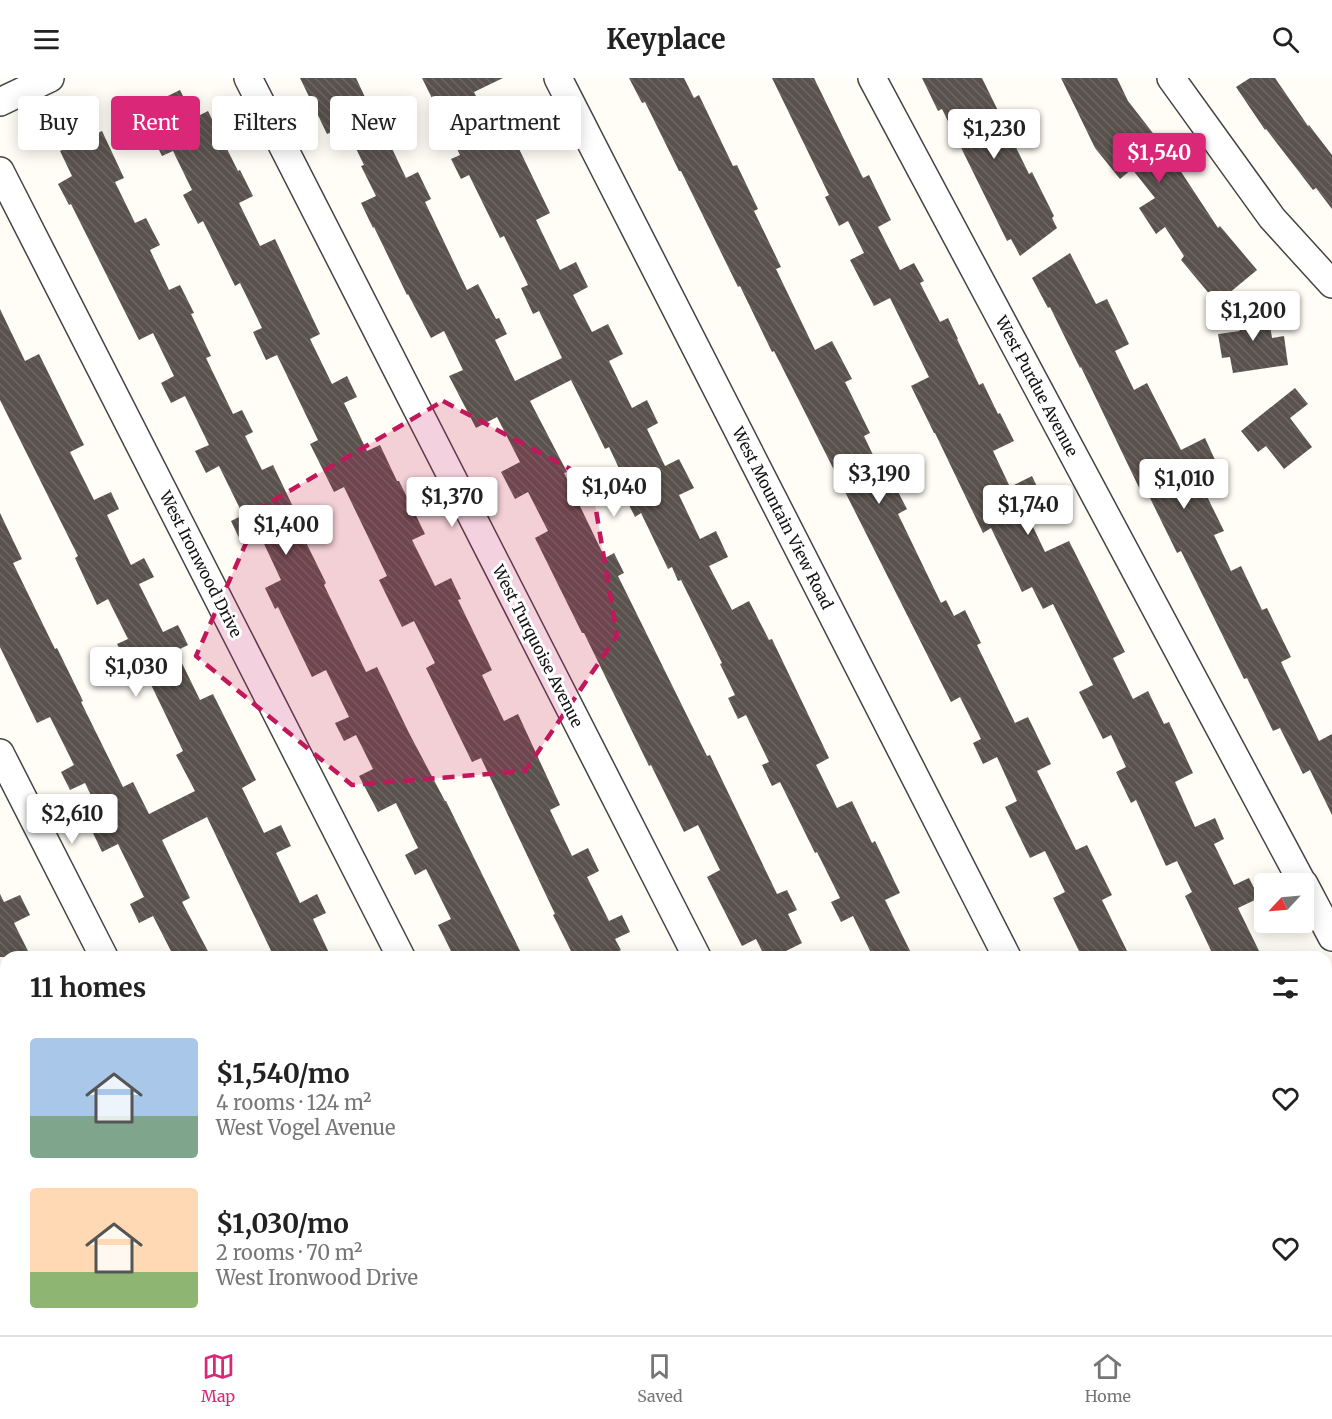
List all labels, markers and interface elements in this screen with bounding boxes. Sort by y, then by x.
text: Keyplace [606,22,726,56]
icon: menu [30,23,63,56]
icon: search [1269,23,1302,56]
chip: Buy [18,96,99,150]
chip: Rent [111,96,200,150]
chip: Filters [212,96,318,150]
chip: New [330,96,417,150]
chip: Apartment [429,96,581,150]
pin: $1,230 [945,109,1043,160]
text: $1,230 [962,116,1026,141]
pin: $1,540 [1110,133,1208,184]
text: $1,540 [1127,140,1191,165]
pin: $1,200 [1204,291,1302,342]
text: $1,200 [1220,298,1286,323]
street label: West Purdue Avenue [991,311,1083,460]
street label: West Mountain View Road [728,423,838,613]
pin: $3,190 [830,454,928,505]
pin: $1,010 [1135,459,1233,510]
text: $3,190 [847,461,911,486]
text: $1,010 [1153,466,1215,491]
pin: $1,040 [565,467,663,518]
text: $1,040 [581,474,647,499]
pin: $1,370 [403,477,501,528]
text: $1,370 [420,484,484,509]
pin: $1,740 [979,485,1077,536]
street label: West Ironwood Drive [155,487,247,641]
text: $1,740 [997,492,1059,517]
pin: $1,400 [237,505,335,556]
text: $1,400 [253,512,319,537]
street label: West Turquoise Avenue [488,561,588,730]
pin: $1,030 [87,647,185,698]
text: $1,030 [104,654,168,679]
pin: $2,610 [23,794,121,845]
text: $2,610 [41,801,103,826]
north arrow [1254,873,1314,933]
map controls [1254,873,1314,933]
text: 11 homes [30,971,146,1004]
icon: filters [1269,971,1302,1004]
text: $1,540/mo [216,1057,349,1090]
icon: home [78,1062,150,1134]
icon: heart [1269,1082,1302,1115]
text: 4 rooms · 124 m² [216,1090,371,1115]
text: West Vogel Avenue [216,1115,395,1140]
text: $1,030/mo [216,1207,349,1240]
icon: home [78,1212,150,1284]
icon: heart [1269,1232,1302,1265]
text: 2 rooms · 70 m² [216,1240,362,1265]
text: West Ironwood Drive [216,1265,418,1290]
tab: Map [201,1350,235,1406]
tab: Saved [637,1350,683,1406]
tab: Home [1085,1350,1131,1406]

